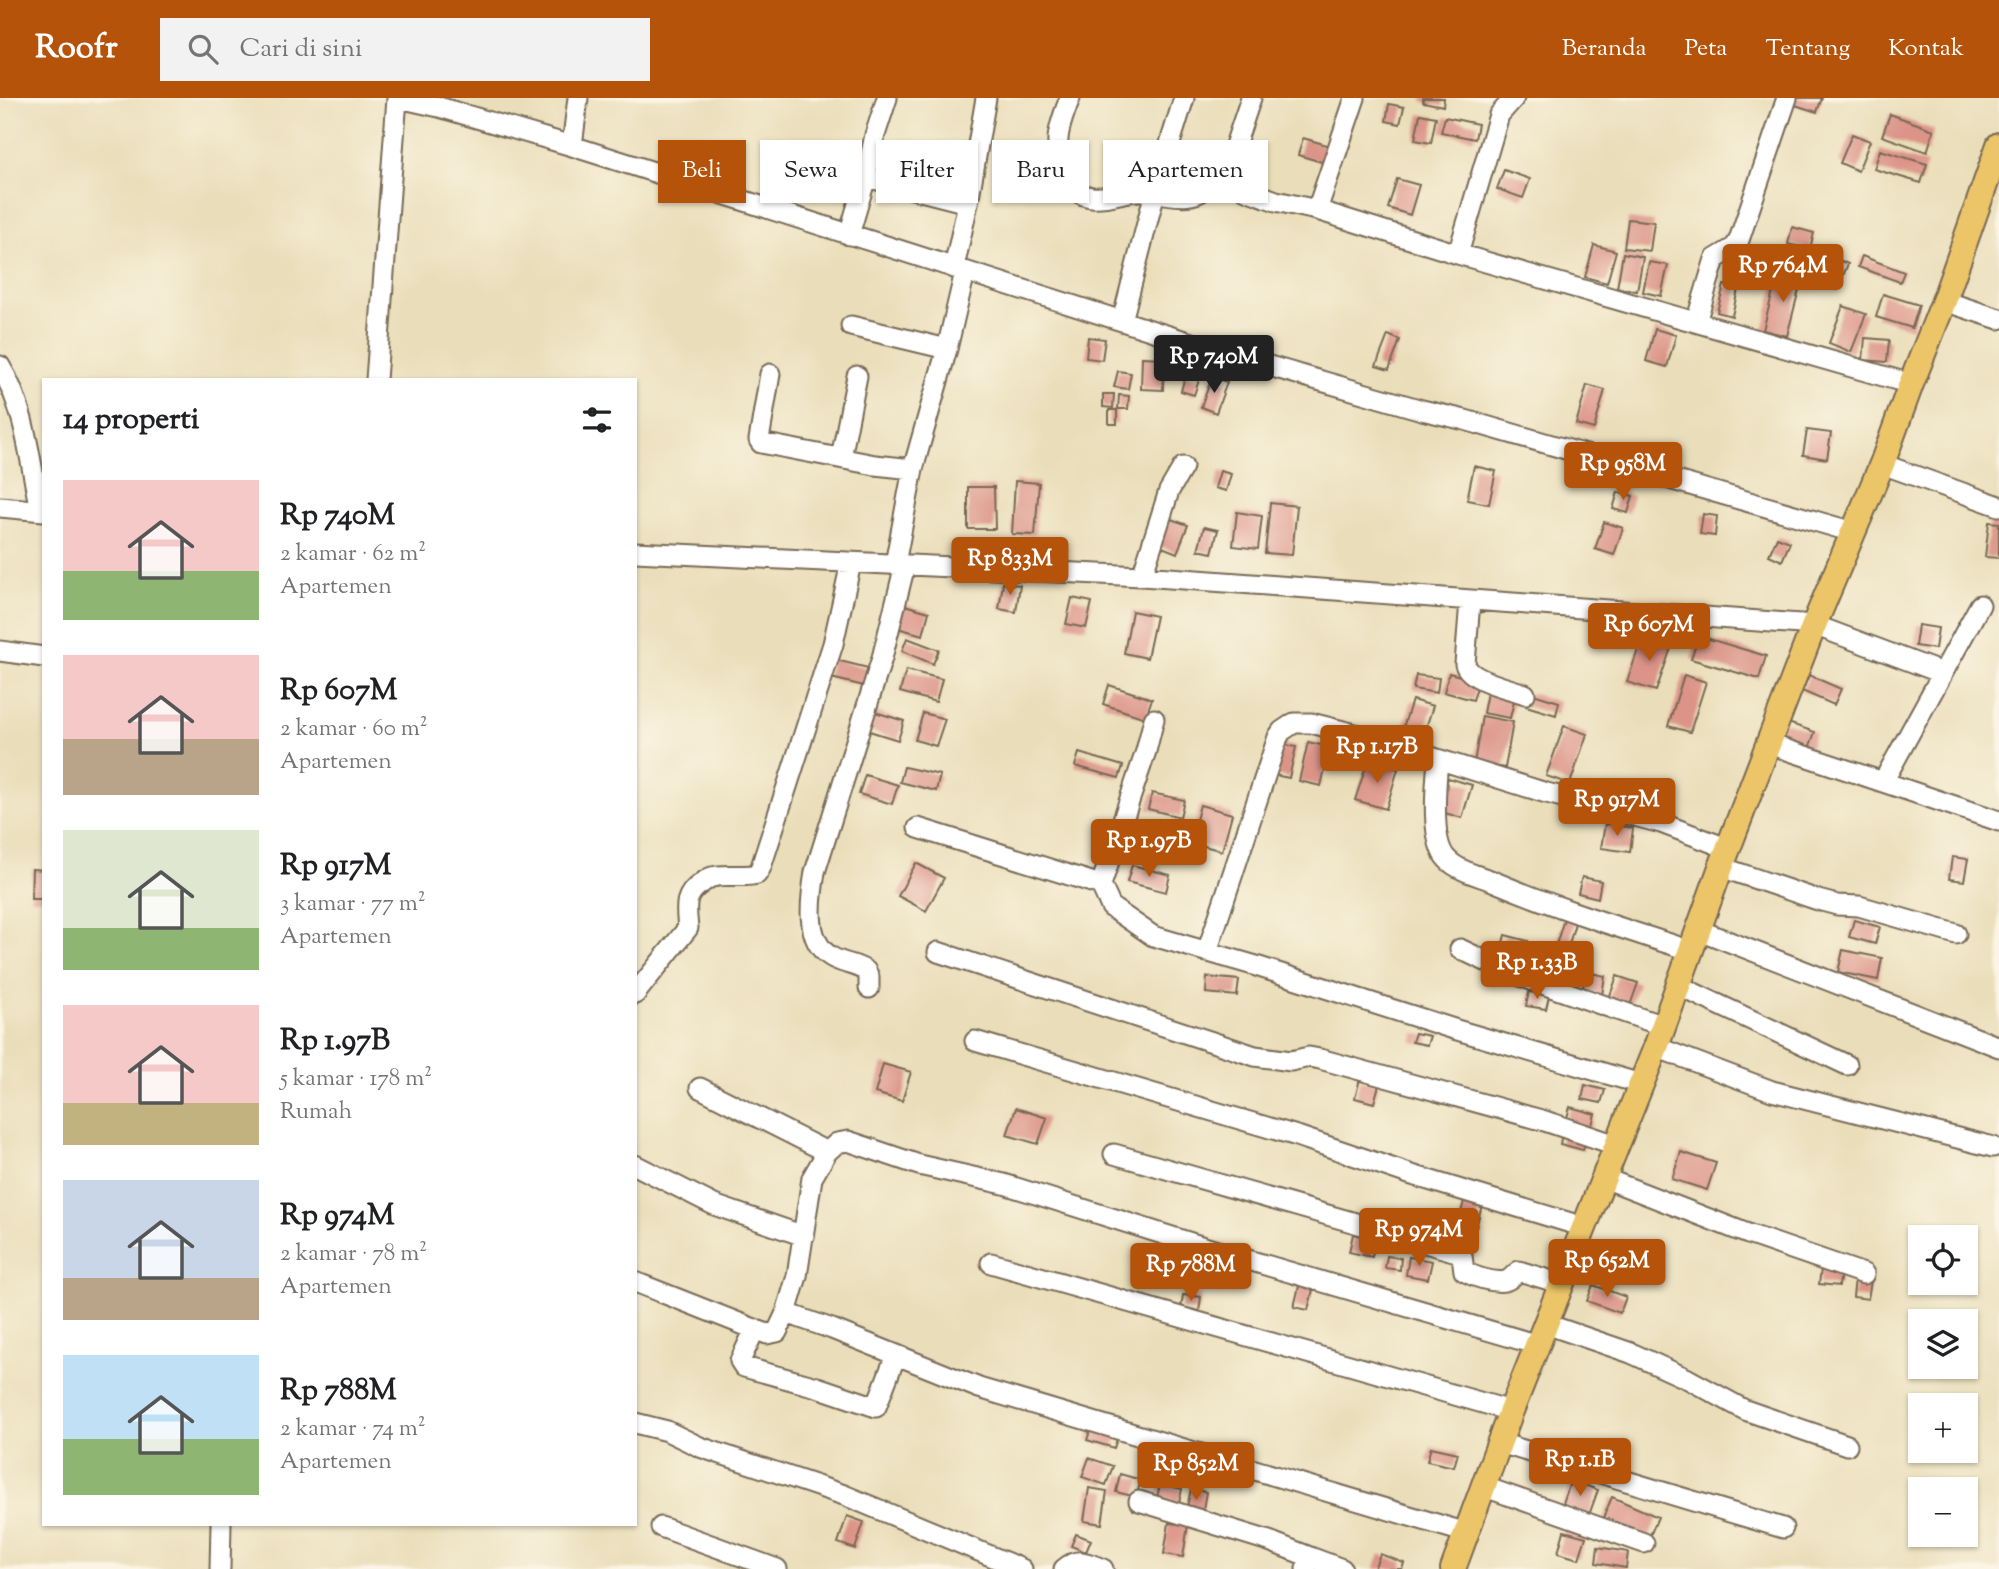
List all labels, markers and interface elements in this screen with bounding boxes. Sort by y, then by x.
search box [160,18,650,81]
text: Roofr [35,25,118,73]
icon: search [184,30,222,68]
text: Cari di sini [240,31,362,68]
text: Beranda [1562,32,1647,66]
text: Peta [1685,32,1727,66]
text: Tentang [1765,32,1850,66]
text: Kontak [1888,32,1964,66]
chip: Beli [658,140,746,203]
chip: Sewa [760,140,862,203]
chip: Filter [876,140,978,203]
chip: Baru [992,140,1089,203]
chip: Apartemen [1103,140,1268,203]
pin: Rp 764M [1718,244,1848,304]
text: Rp 764M [1738,250,1828,283]
pin: Rp 740M [1149,336,1279,395]
text: Rp 740M [1170,341,1258,374]
text: 14 properti [63,399,199,442]
icon: filters [578,401,616,439]
pin: Rp 958M [1558,442,1688,502]
text: Rp 958M [1580,448,1666,481]
text: Rp 740M [280,495,395,538]
icon: home [119,508,203,592]
text: 2 kamar · 62 m² [280,538,426,571]
pin: Rp 833M [945,538,1075,597]
text: Rp 833M [967,543,1053,576]
text: Apartemen [280,571,392,604]
pin: Rp 607M [1584,603,1714,663]
text: Rp 607M [1604,609,1694,642]
text: Rp 607M [280,670,397,713]
icon: home [119,683,203,767]
text: 2 kamar · 60 m² [280,713,428,746]
pin: Rp 1.17B [1305,726,1449,785]
text: Rp 1.17B [1336,731,1418,764]
text: Apartemen [280,746,392,779]
pin: Rp 917M [1552,778,1682,838]
text: Rp 917M [1574,784,1660,817]
pin: Rp 1.97B [1077,820,1221,879]
text: Rp 1.97B [1107,825,1191,858]
text: Rp 917M [280,845,391,888]
icon: home [119,858,203,942]
text: 3 kamar · 77 m² [280,888,426,921]
text: Apartemen [280,921,392,954]
pin: Rp 1.33B [1465,942,1609,1001]
text: Rp 1.33B [1497,947,1577,980]
text: Rp 1.97B [280,1020,390,1063]
icon: home [119,1033,203,1117]
text: 5 kamar · 178 m² [280,1063,432,1096]
text: Rumah [280,1096,352,1129]
text: Rp 974M [280,1195,395,1238]
icon: home [119,1208,203,1292]
pin: Rp 974M [1354,1208,1484,1268]
text: Rp 974M [1375,1214,1463,1247]
map controls [1908,1225,1978,1547]
button: locate [1908,1225,1978,1295]
text: 2 kamar · 78 m² [280,1238,427,1271]
pin: Rp 652M [1542,1240,1672,1299]
pin: Rp 788M [1126,1244,1256,1303]
text: Rp 652M [1564,1245,1650,1278]
text: Rp 788M [1146,1249,1236,1282]
text: Apartemen [280,1271,392,1304]
button: layers [1908,1309,1978,1379]
text: Rp 788M [280,1370,397,1413]
icon: home [119,1383,203,1467]
button: + [1908,1393,1978,1463]
text: 2 kamar · 74 m² [280,1413,426,1446]
pin: Rp 1.1B [1515,1438,1645,1498]
pin: Rp 852M [1131,1442,1261,1502]
text: Rp 1.1B [1545,1444,1615,1477]
text: Apartemen [280,1446,392,1479]
text: Rp 852M [1153,1448,1239,1481]
button: − [1908,1477,1978,1547]

